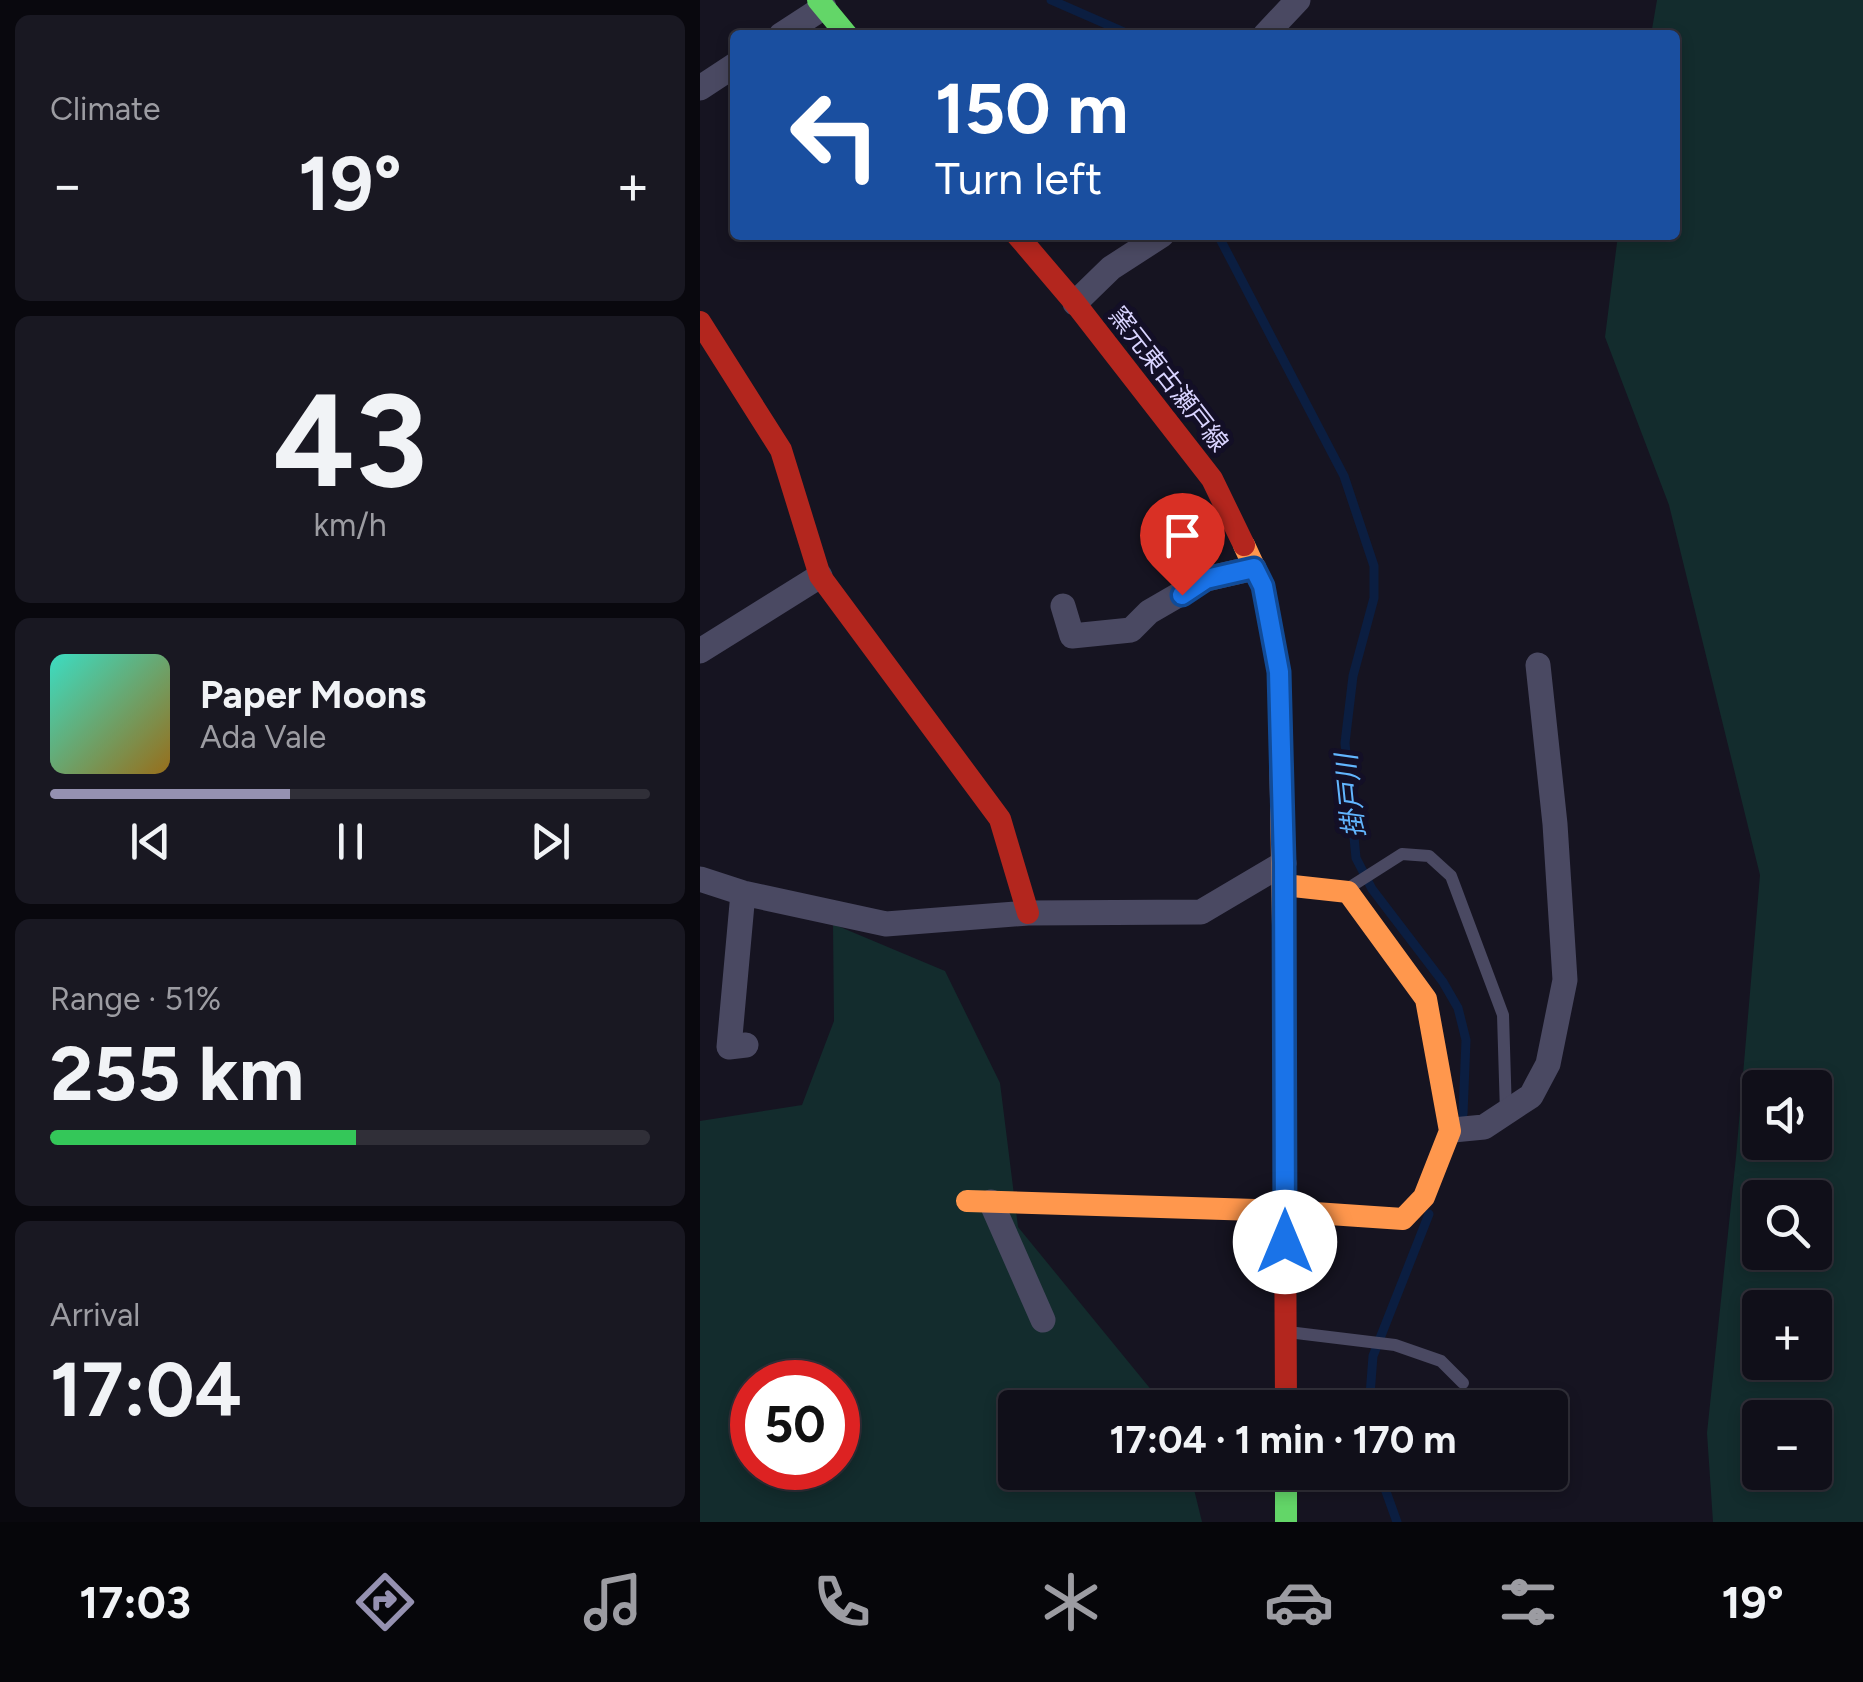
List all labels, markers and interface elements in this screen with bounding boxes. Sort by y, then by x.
text: 150 m [935,66,1128,151]
icon: left [770,70,900,200]
text: Climate [50,90,161,128]
text: 19° [298,139,402,229]
text: Turn left [935,151,1102,205]
text: − [50,152,84,218]
text: + [616,152,650,218]
street label: 窯元東古瀬戸線 [1103,301,1235,457]
text: 43 [273,363,427,519]
pin [1140,493,1225,596]
text: km/h [313,506,387,544]
icon: arrive [1155,508,1210,563]
text: Paper Moons [200,672,426,718]
text: Ada Vale [200,718,326,756]
water label: 掛戸川 [1328,749,1371,840]
icon: previous [123,814,178,869]
icon: pause [323,814,378,869]
icon: next [523,814,578,869]
text: Range · 51% [50,980,221,1018]
text: 255 km [50,1029,304,1119]
map controls [1742,1070,1832,1490]
button: sound [1742,1070,1832,1160]
button: search [1742,1180,1832,1270]
position arrow [1233,1190,1337,1294]
button: + [1742,1290,1832,1380]
text: Arrival [50,1296,140,1334]
text: 17:04 [50,1345,242,1435]
speed limit sign: 50 [730,1360,860,1490]
button: − [1742,1400,1832,1490]
text: 17:04 · 1 min · 170 m [1110,1417,1456,1463]
icon: directions [350,1567,420,1637]
icon: music [578,1567,648,1637]
icon: phone [807,1567,877,1637]
icon: climate [1036,1567,1106,1637]
icon: car [1264,1567,1334,1637]
icon: filters [1493,1567,1563,1637]
text: 17:03 [79,1575,191,1629]
text: 19° [1722,1575,1784,1629]

